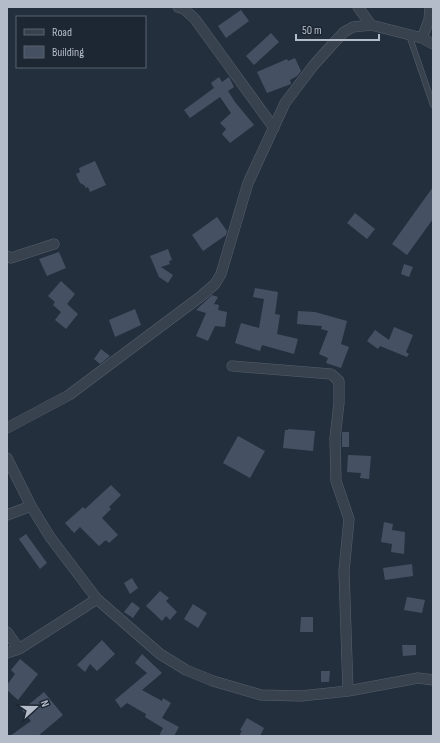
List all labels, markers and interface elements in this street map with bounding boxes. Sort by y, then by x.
legend [16,16,146,68]
scale bar [296,16,379,42]
text: 50 m [302,23,322,38]
text: Road [52,25,72,40]
text: Building [52,45,84,60]
north arrow [16,687,56,727]
text: N [38,699,52,709]

